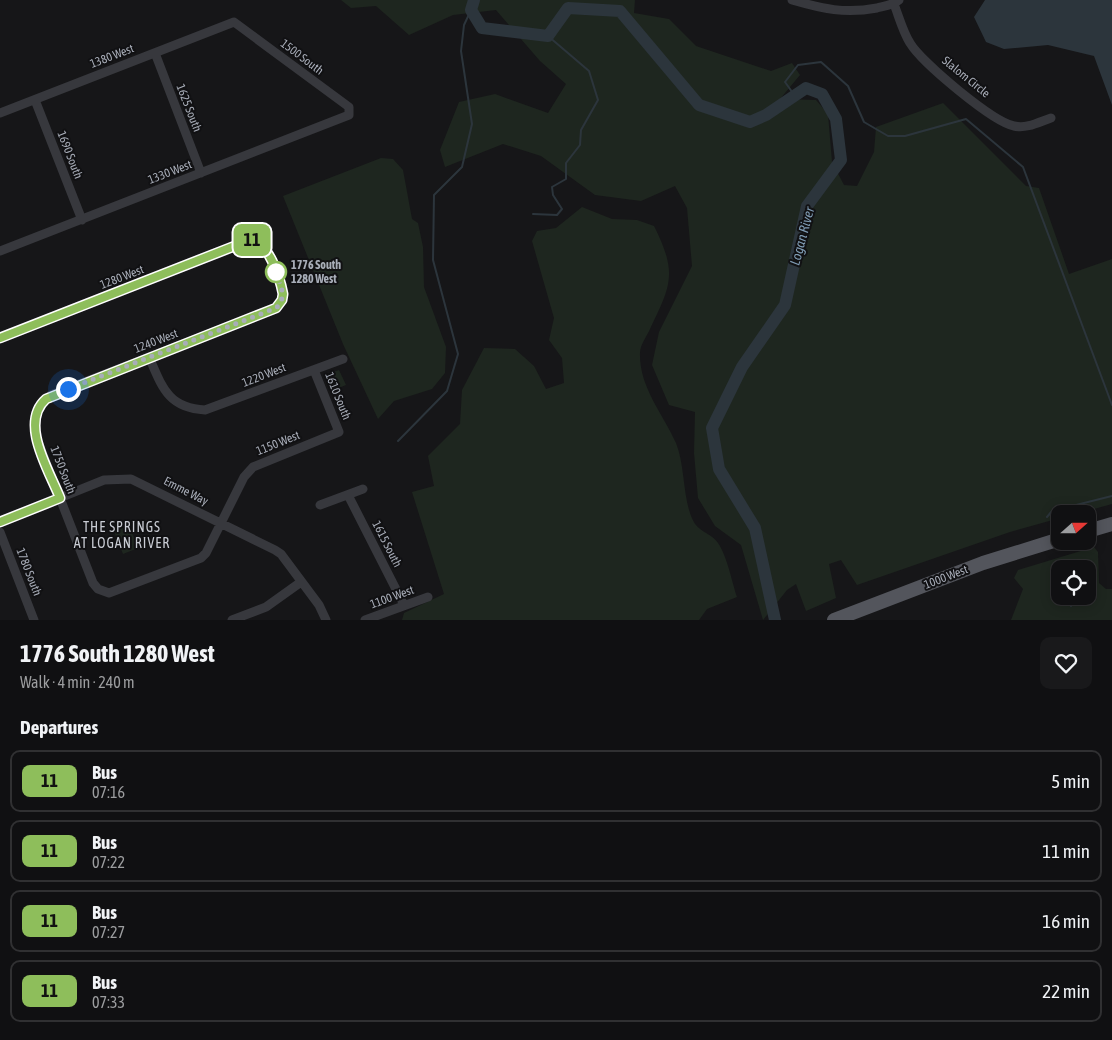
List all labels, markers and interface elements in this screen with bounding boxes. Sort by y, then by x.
street label: 1500 South [278,36,326,78]
street label: 1380 West [88,41,136,71]
street label: Slalom Circle [939,53,993,101]
street label: 1625 South [174,82,204,134]
street label: 1690 South [55,129,85,181]
street label: 1330 West [146,157,194,187]
water label: Logan River [787,204,818,267]
line badge: 11 [230,224,274,256]
text: 11 [244,229,260,250]
place label: 1776 South 1280 West [291,258,341,286]
marker: 1776 South 1280 West [265,261,287,283]
street label: 1280 West [98,262,146,292]
street label: 1240 West [132,326,180,356]
street label: 1220 West [240,360,288,390]
street label: 1610 South [322,370,354,422]
your location [56,377,81,402]
street label: 1150 West [254,428,302,458]
street label: 1750 South [48,444,78,496]
street label: Emme Way [161,474,211,508]
north arrow [1051,505,1096,550]
map controls [1051,505,1096,605]
district label: THE SPRINGS AT LOGAN RIVER [74,519,170,551]
street label: 1615 South [369,519,405,569]
street label: 1780 South [14,546,44,598]
button: locate [1051,560,1096,605]
street label: 1000 West [922,562,970,592]
street label: 1100 West [368,582,416,611]
button: heart [1040,637,1092,689]
text: 1776 South 1280 West [20,640,215,667]
text: Walk · 4 min · 240 m [20,673,134,691]
text: Departures [20,716,98,738]
text: Bus [92,761,117,783]
text: 11 [41,770,58,791]
text: 5 min [1051,770,1090,792]
text: 07:16 [92,783,125,801]
text: Bus [92,831,117,853]
text: 11 [41,840,58,861]
text: 11 min [1042,840,1090,862]
text: 07:22 [92,853,125,871]
text: Bus [92,901,117,923]
text: 11 [41,910,58,931]
text: 16 min [1042,910,1090,932]
text: 07:27 [92,923,125,941]
text: Bus [92,971,117,993]
text: 11 [41,980,58,1001]
text: 22 min [1042,980,1090,1002]
text: 07:33 [92,993,125,1011]

